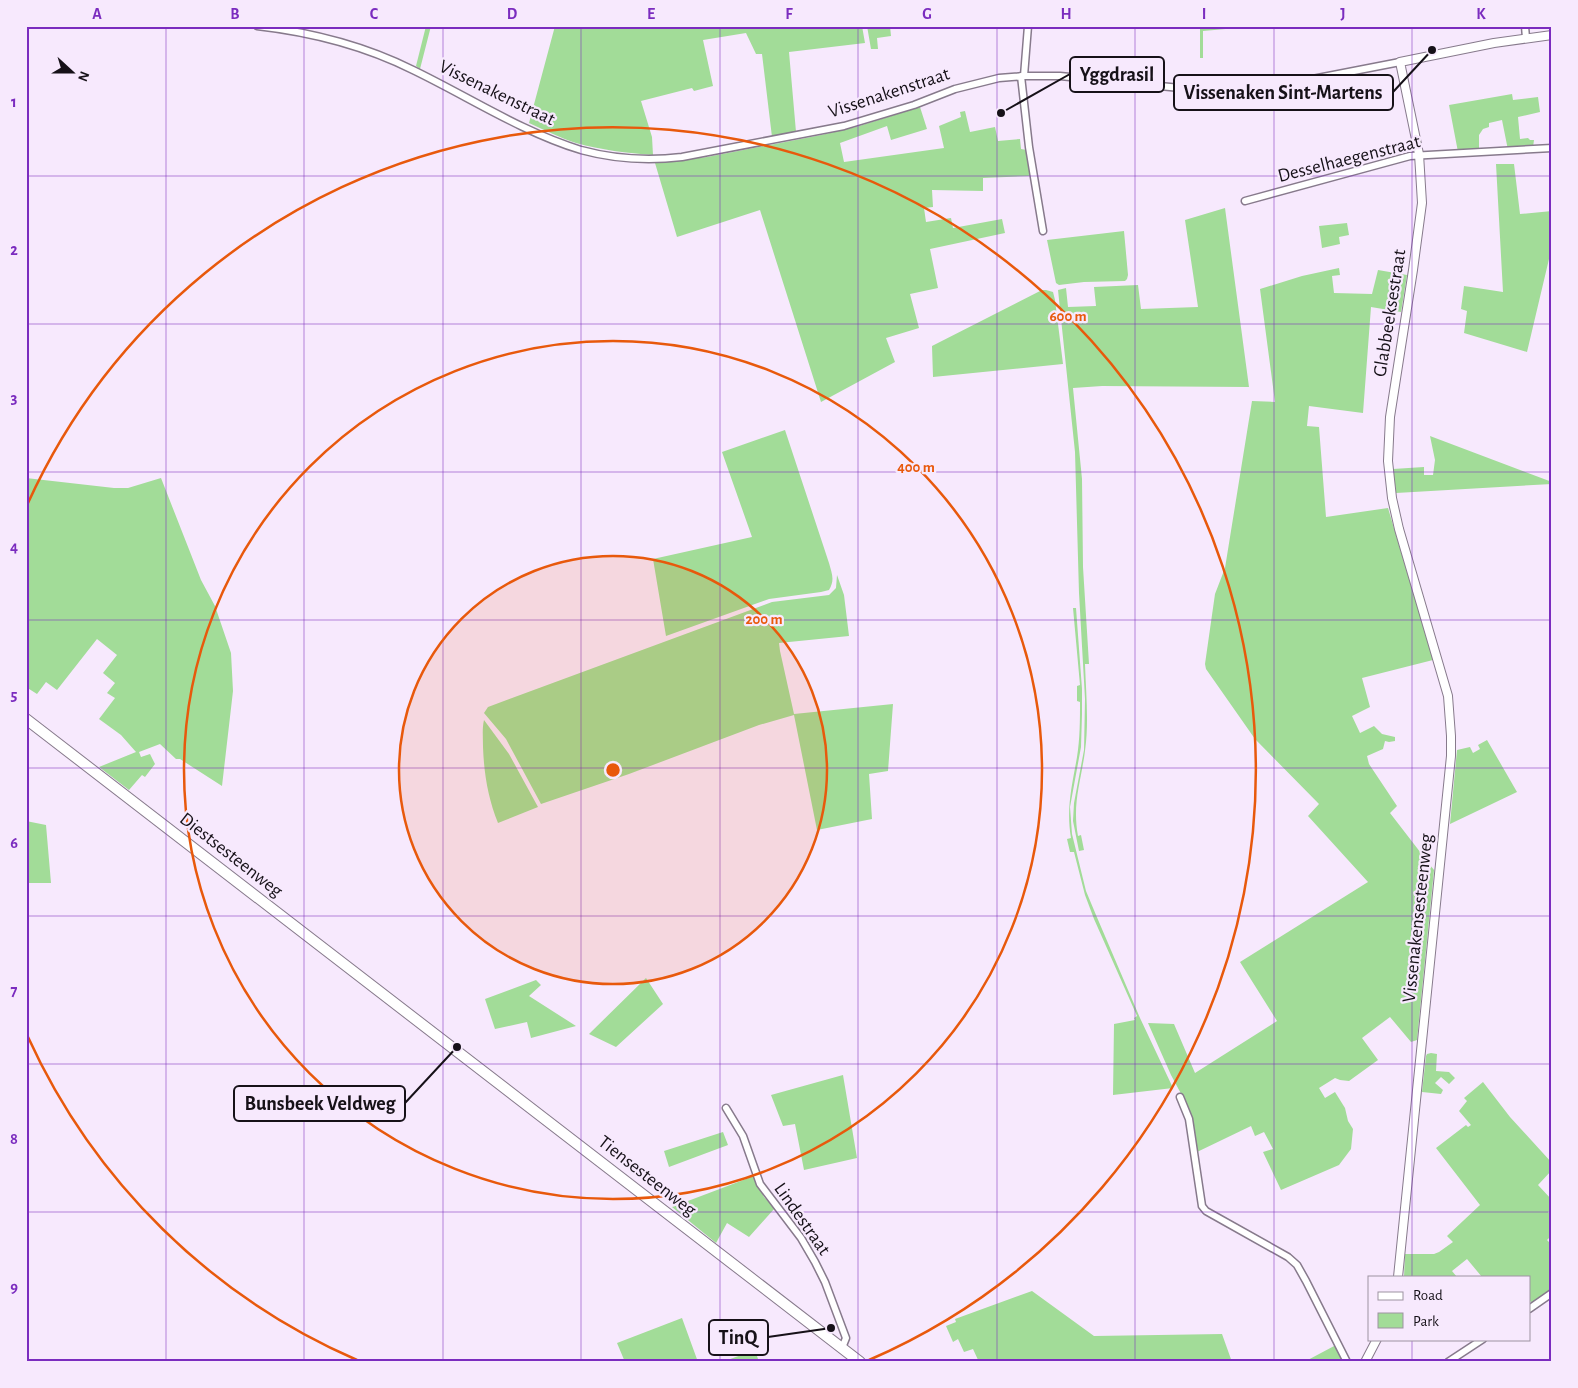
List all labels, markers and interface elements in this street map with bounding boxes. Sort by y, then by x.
text: A [92,6,102,22]
text: B [230,6,240,22]
text: C [370,6,379,22]
text: D [507,6,518,22]
text: E [647,6,655,22]
text: F [785,6,793,22]
text: G [922,6,932,22]
text: H [1060,6,1072,22]
text: I [1202,6,1206,22]
text: J [1340,6,1346,22]
text: K [1476,6,1486,22]
north arrow [48,48,98,98]
street label: Vissenakenstraat [436,57,558,129]
callout: Yggdrasil [1070,57,1164,92]
street label: Vissenakenstraat [826,64,952,122]
text: Yggdrasil [1080,65,1154,85]
text: N [75,69,91,83]
callout: Vissenaken Sint-Martens [1174,75,1393,110]
text: Vissenaken Sint-Martens [1183,83,1383,103]
text: 1 [11,94,17,110]
street label: Desselhaegenstraat [1276,132,1422,186]
text: 2 [10,242,18,258]
street label: Glabbeeksestraat [1371,248,1409,378]
text: 600 m [1049,309,1087,324]
text: 3 [11,390,18,406]
text: 400 m [897,460,935,475]
text: 4 [10,539,18,555]
text: 200 m [745,612,783,627]
text: 5 [11,687,18,703]
centre of rings [604,761,622,779]
street label: Diestsesteenweg [176,809,287,901]
street label: Vissenakensesteenweg [1400,832,1436,1003]
text: 6 [10,835,18,851]
text: 7 [11,983,18,999]
callout: Bunsbeek Veldweg [234,1086,405,1121]
text: Bunsbeek Veldweg [244,1094,397,1114]
text: 8 [10,1131,18,1147]
street label: Tiensesteenweg [594,1132,700,1220]
street label: Lindestraat [770,1179,834,1259]
legend [1368,1276,1530,1340]
text: 9 [10,1279,18,1295]
text: Road [1413,1288,1443,1303]
text: Park [1413,1314,1439,1329]
callout: TinQ [709,1320,768,1355]
text: TinQ [719,1328,759,1349]

